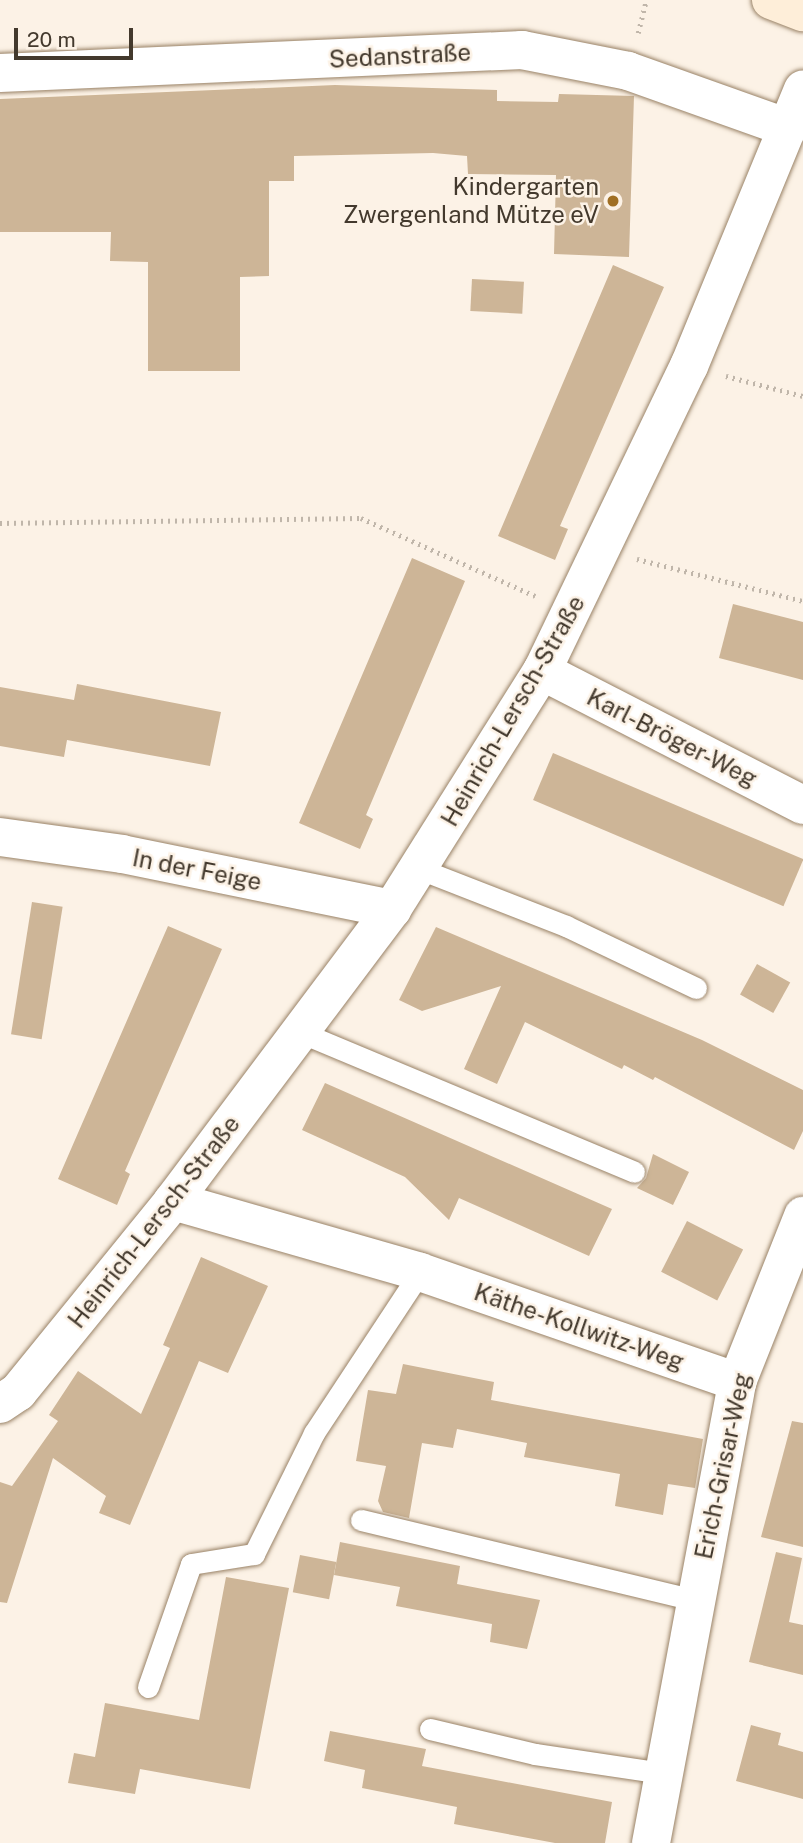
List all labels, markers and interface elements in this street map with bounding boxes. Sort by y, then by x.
scale bar [18,14,136,58]
text: 20 m [27,27,76,52]
street label: Sedanstraße [328,38,472,74]
place label: Kindergarten Zwergenland Mütze eV [343,173,599,229]
marker: Kindergarten Zwergenland Mütze eV [605,193,621,209]
street label: Heinrich-Lersch-Straße [435,591,591,831]
street label: Karl-Bröger-Weg [582,683,762,793]
street label: In der Feige [130,843,264,897]
street label: Heinrich-Lersch-Straße [62,1110,246,1334]
street label: Käthe-Kollwitz-Weg [470,1278,688,1376]
street label: Erich-Grisar-Weg [689,1370,757,1562]

